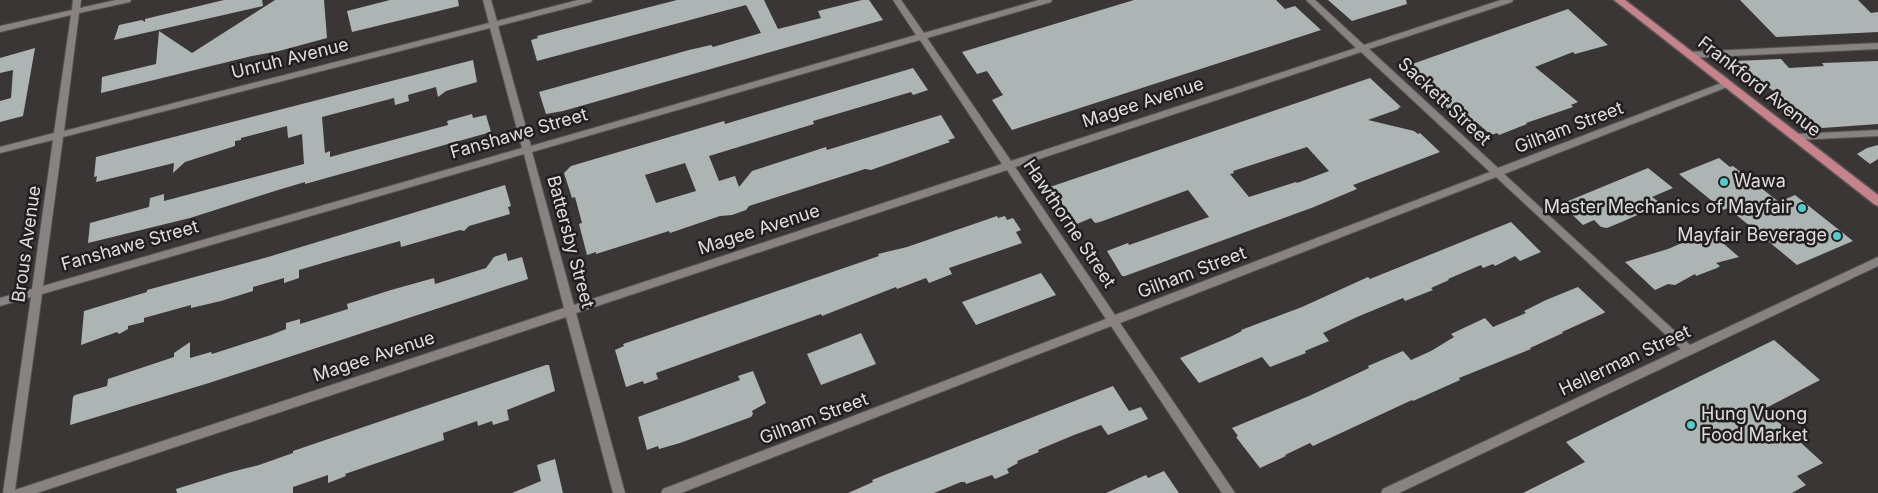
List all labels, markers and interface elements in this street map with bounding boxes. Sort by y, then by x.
street label: Frankford Avenue [1693,32,1825,142]
street label: Unruh Avenue [229,34,351,84]
street label: Sackett Street [1393,53,1495,151]
street label: Magee Avenue [1079,73,1207,133]
street label: Gilham Street [1512,97,1626,159]
street label: Fanshawe Street [448,104,590,164]
street label: Hawthorne Street [1018,156,1120,292]
place label: Wawa [1734,171,1786,193]
street label: Battersby Street [542,173,598,311]
marker: Wawa [1718,176,1730,188]
street label: Brous Avenue [8,184,46,304]
place label: Master Mechanics of Mayfair [1544,197,1792,219]
street label: Magee Avenue [695,200,823,260]
marker: Master Mechanics of Mayfair [1796,202,1808,214]
street label: Fanshawe Street [59,216,201,276]
place label: Mayfair Beverage [1677,225,1827,247]
marker: Mayfair Beverage [1831,230,1843,242]
street label: Gilham Street [1135,242,1249,304]
street label: Hellerman Street [1556,321,1694,401]
street label: Magee Avenue [310,327,438,387]
street label: Gilham Street [757,388,871,450]
place label: Hung Vuong Food Market [1701,404,1808,446]
marker: Hung Vuong Food Market [1685,419,1697,431]

